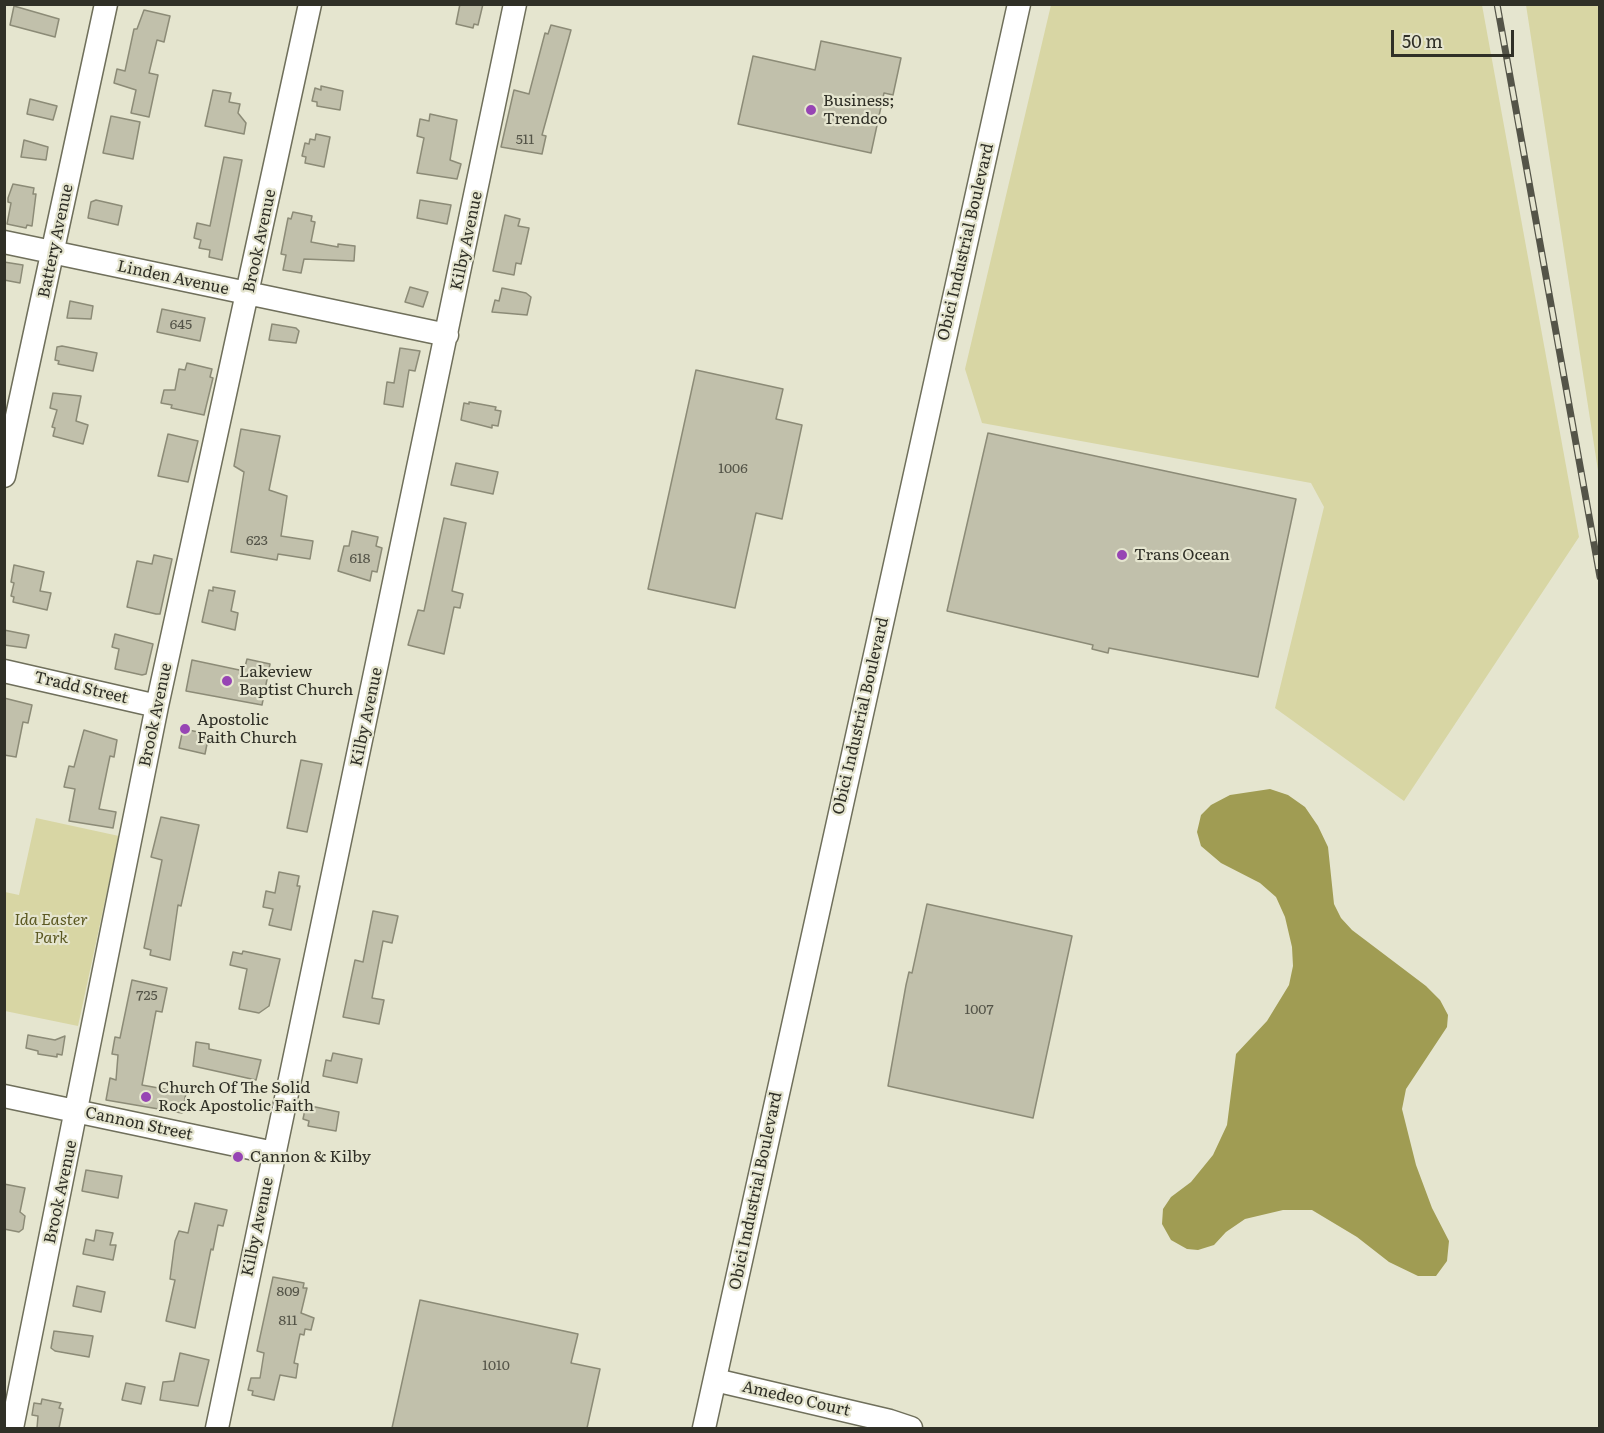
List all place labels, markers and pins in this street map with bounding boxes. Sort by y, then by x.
place label: Business; Trendco [823,91,895,129]
marker: Business; Trendco [804,103,818,117]
place label: Trans Ocean [1134,545,1230,565]
marker: Trans Ocean [1115,548,1129,562]
place label: Lakeview Baptist Church [239,662,353,700]
marker: Lakeview Baptist Church [220,674,234,688]
place label: Apostolic Faith Church [197,710,297,748]
marker: Apostolic Faith Church [178,722,192,736]
place label: Church Of The Solid Rock Apostolic Faith [158,1078,314,1116]
marker: Church Of The Solid Rock Apostolic Faith [139,1090,153,1104]
place label: Cannon & Kilby [250,1147,371,1167]
marker: Cannon & Kilby [231,1150,245,1164]

